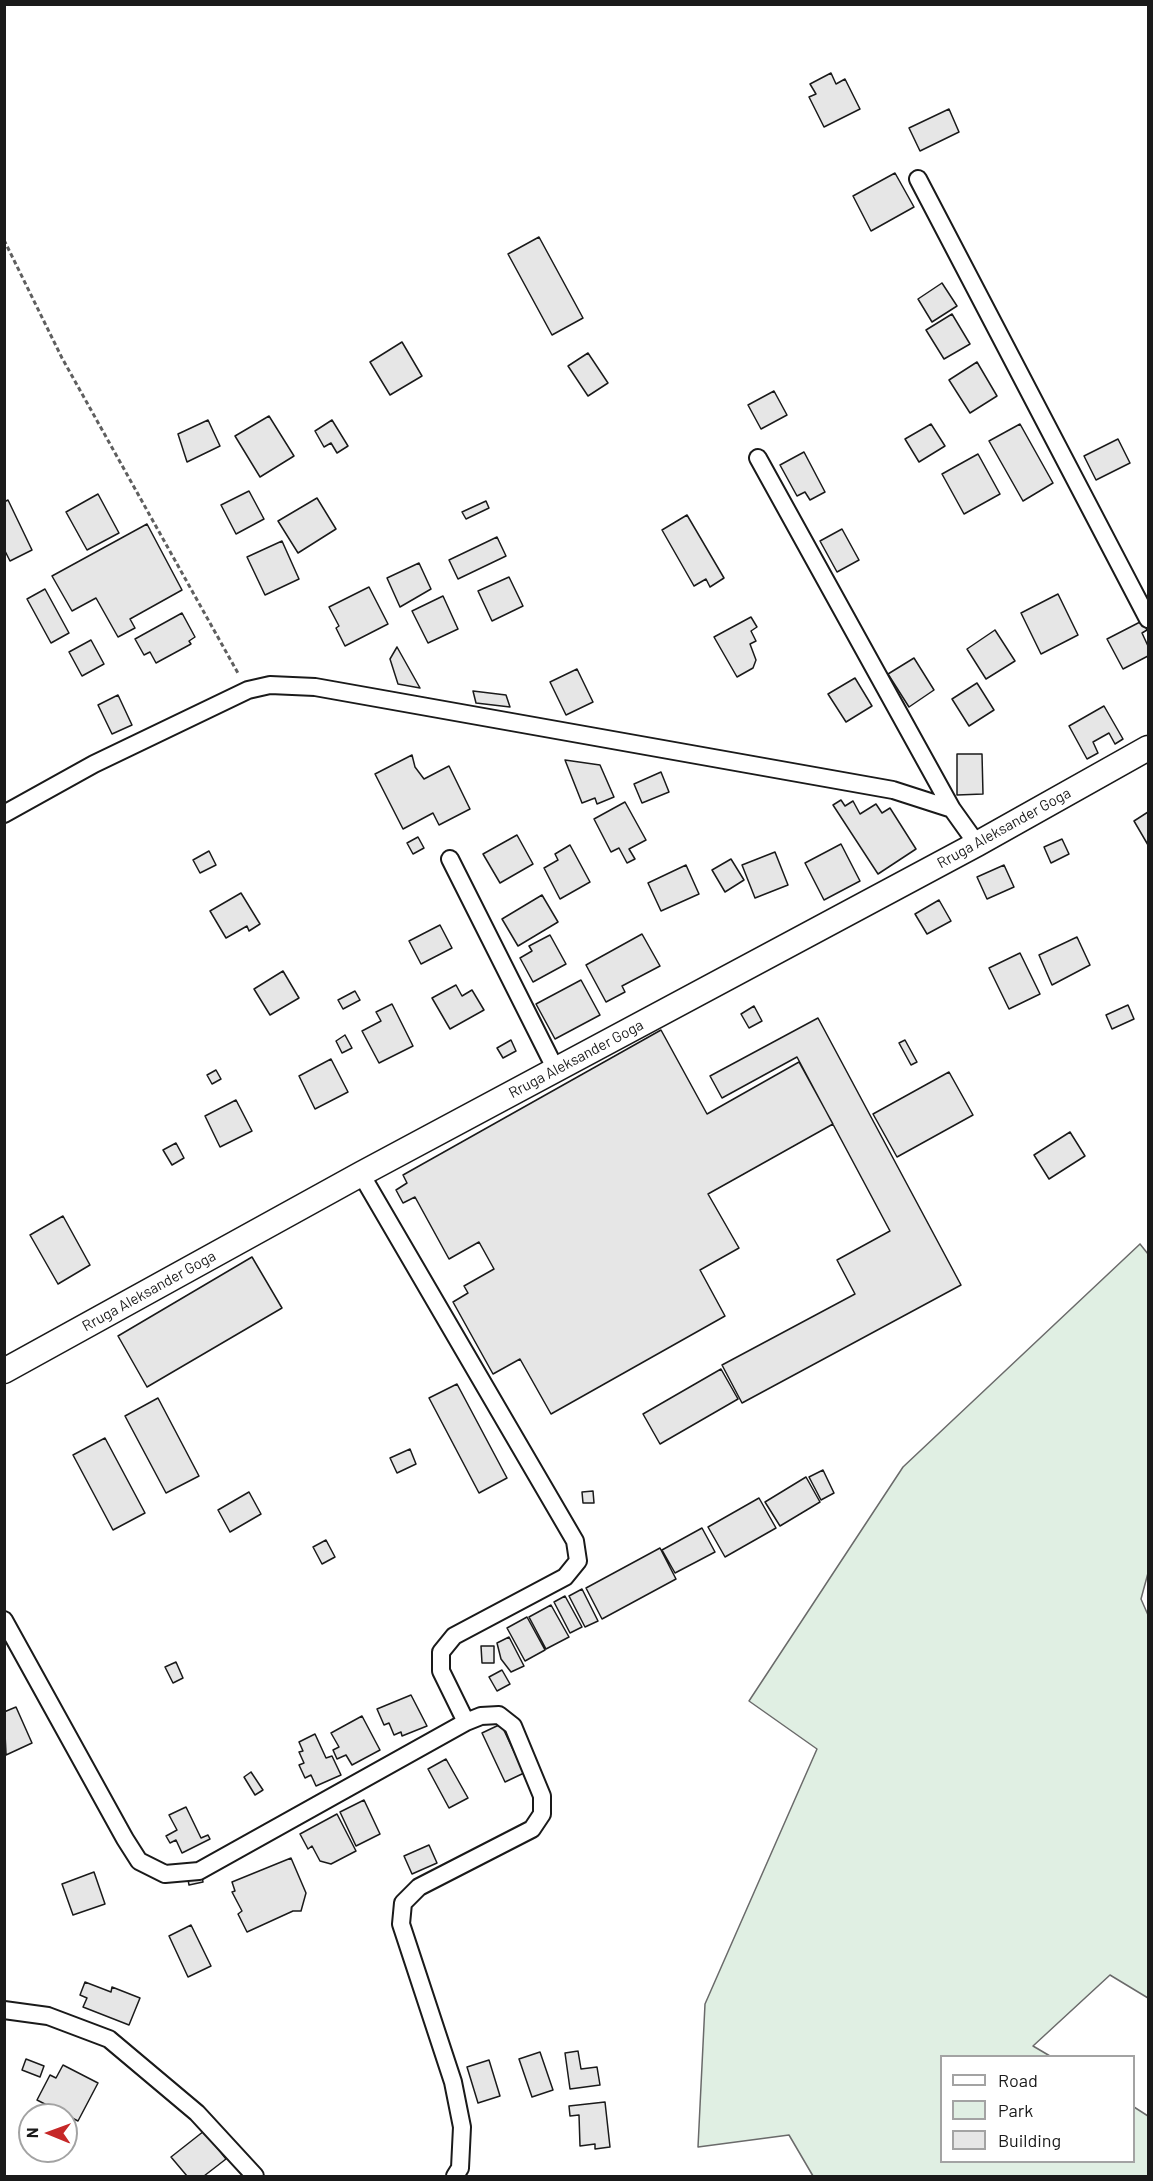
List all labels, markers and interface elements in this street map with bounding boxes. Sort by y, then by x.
street label: Rruga Aleksander Goga [934,784,1074,872]
street label: Rruga Aleksander Goga [506,1016,646,1102]
street label: Rruga Aleksander Goga [79,1247,219,1335]
legend [940,2055,1135,2163]
text: Road [998,2069,1038,2091]
text: Park [998,2099,1033,2121]
north arrow [18,2103,78,2163]
text: N [22,2127,41,2138]
text: Building [998,2129,1061,2151]

